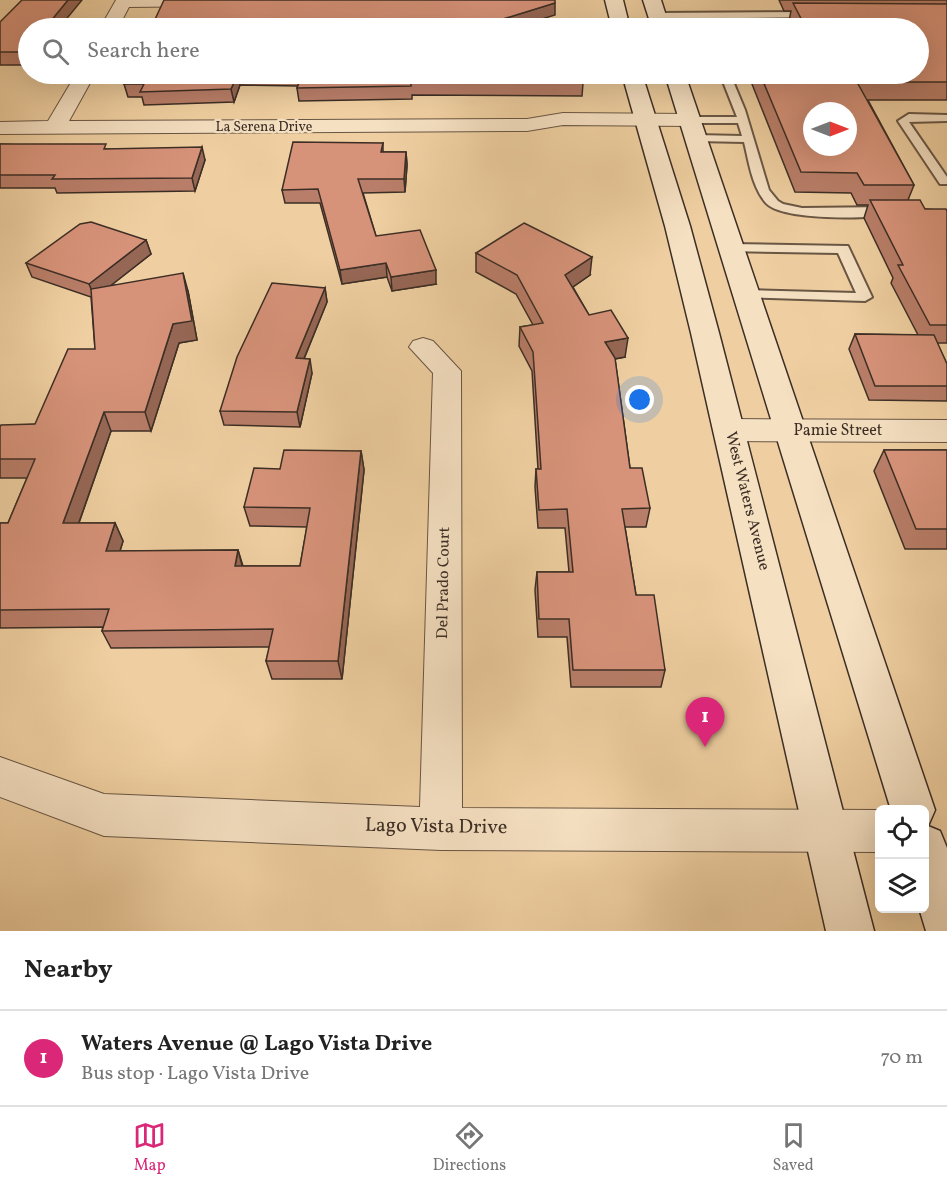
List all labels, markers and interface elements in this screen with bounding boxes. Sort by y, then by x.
search box [18,18,929,84]
icon: search [39,35,72,68]
text: Search here [87,36,200,67]
north arrow [803,102,857,156]
street label: La Serena Drive [216,118,313,137]
your location [625,385,654,414]
street label: Pamie Street [794,420,883,442]
street label: West Waters Avenue [719,429,775,573]
street label: Del Prado Court [432,526,456,639]
pin: 1 [686,698,724,747]
map controls [875,805,929,913]
button: locate [875,805,929,859]
street label: Lago Vista Drive [364,812,508,842]
button: layers [875,859,929,913]
text: Nearby [24,952,113,988]
text: Waters Avenue @ Lago Vista Drive [81,1029,432,1060]
text: 1 [39,1044,48,1072]
text: 70 m [880,1044,923,1072]
text: Bus stop · Lago Vista Drive [81,1060,309,1088]
tab: Map [133,1119,166,1177]
tab: Directions [433,1119,506,1177]
tab: Saved [773,1119,814,1177]

